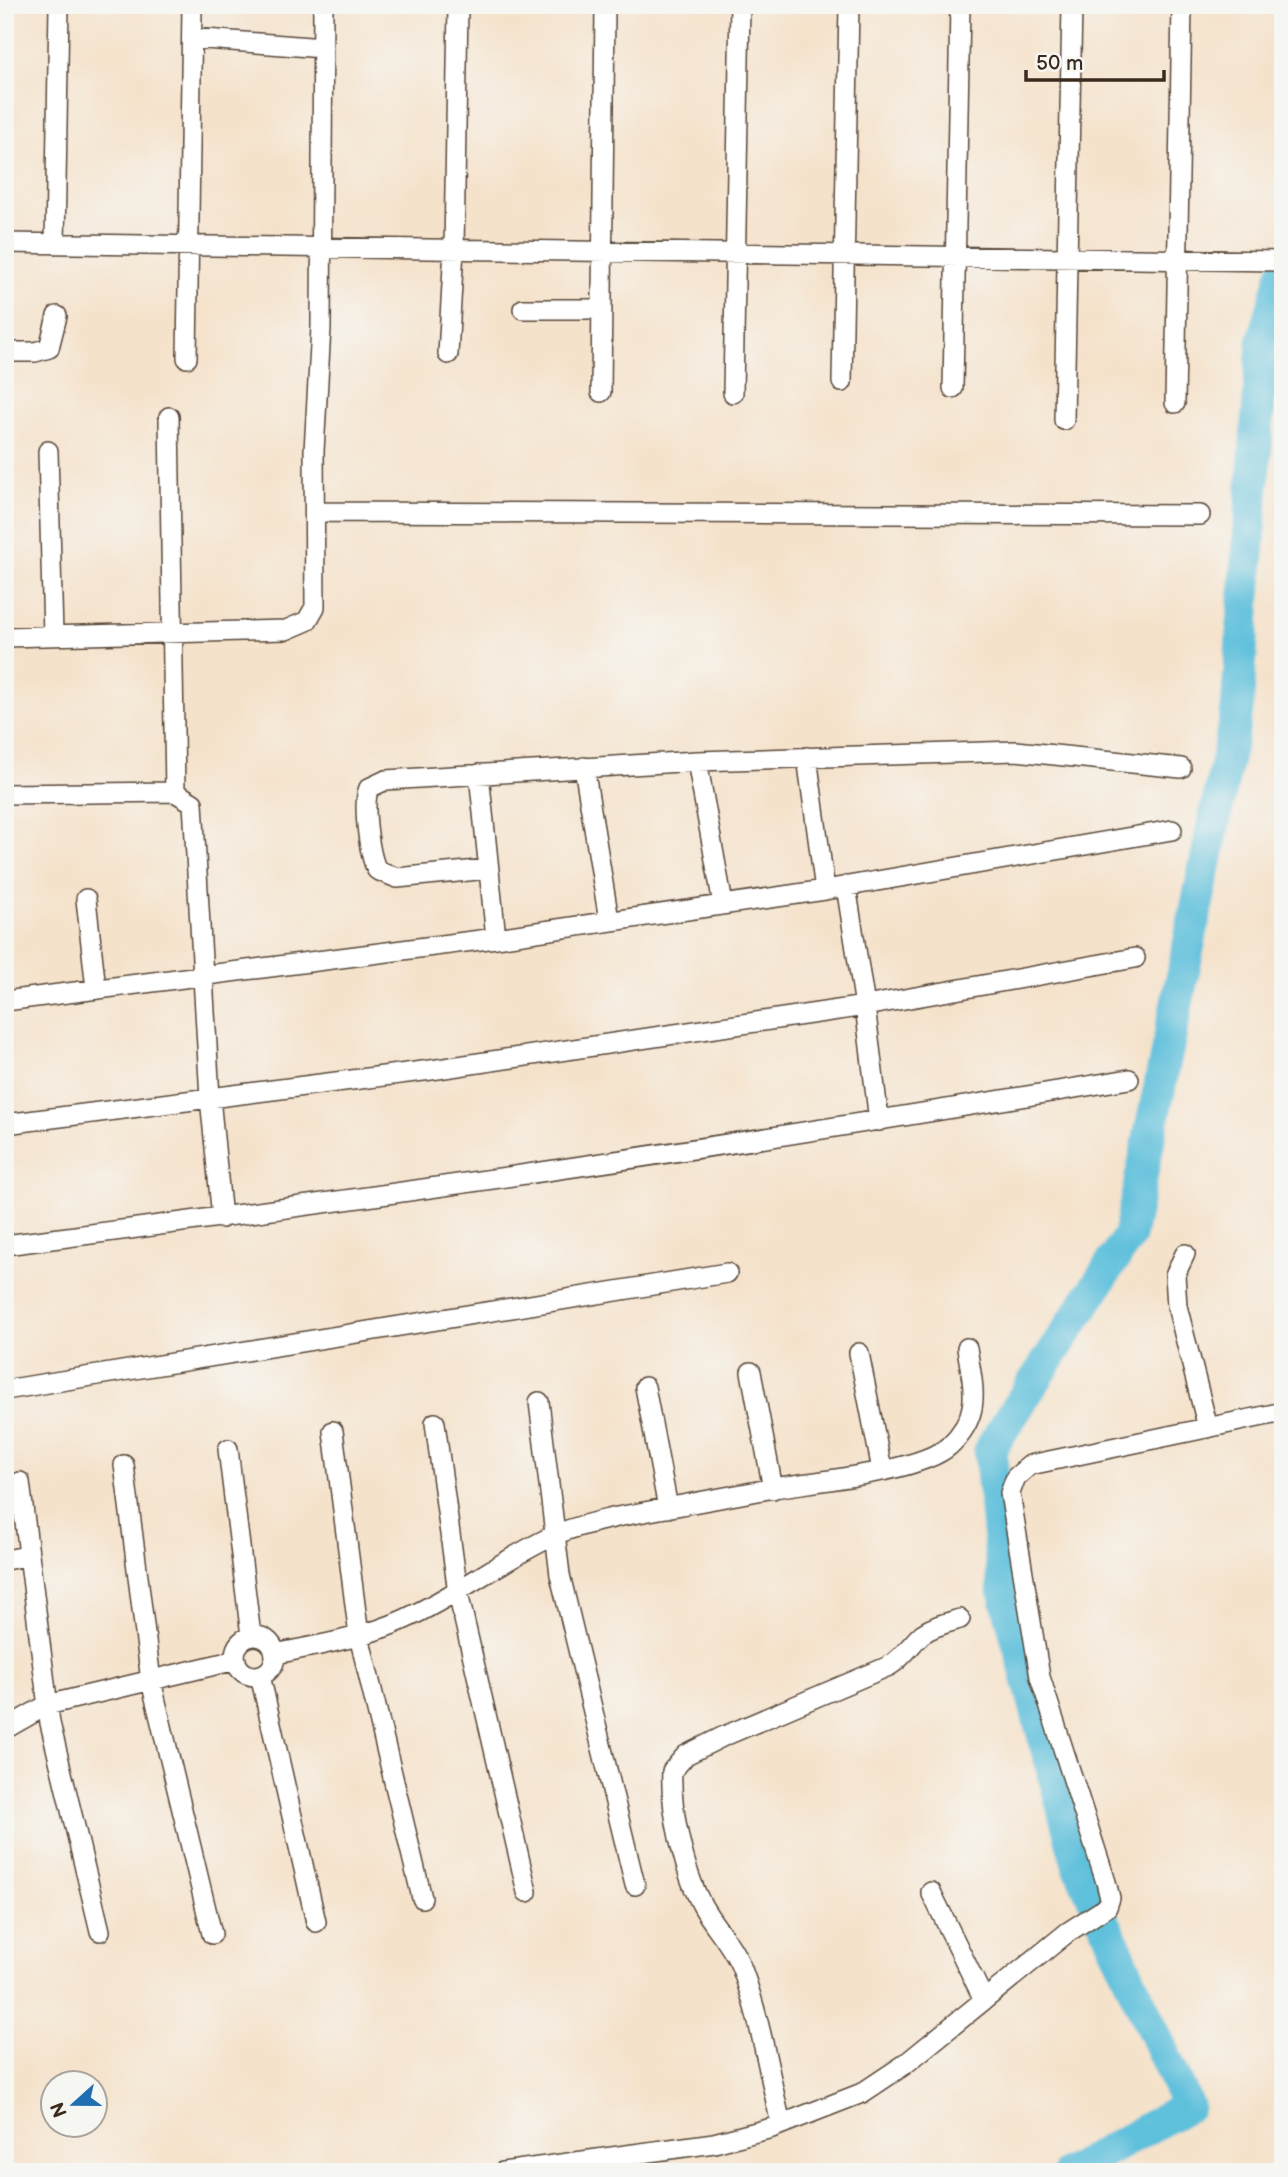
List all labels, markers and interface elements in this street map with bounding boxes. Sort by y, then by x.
scale bar [1026,38,1164,82]
text: 50 m [1036,51,1083,76]
north arrow [38,2068,108,2138]
text: N [46,2099,73,2120]

